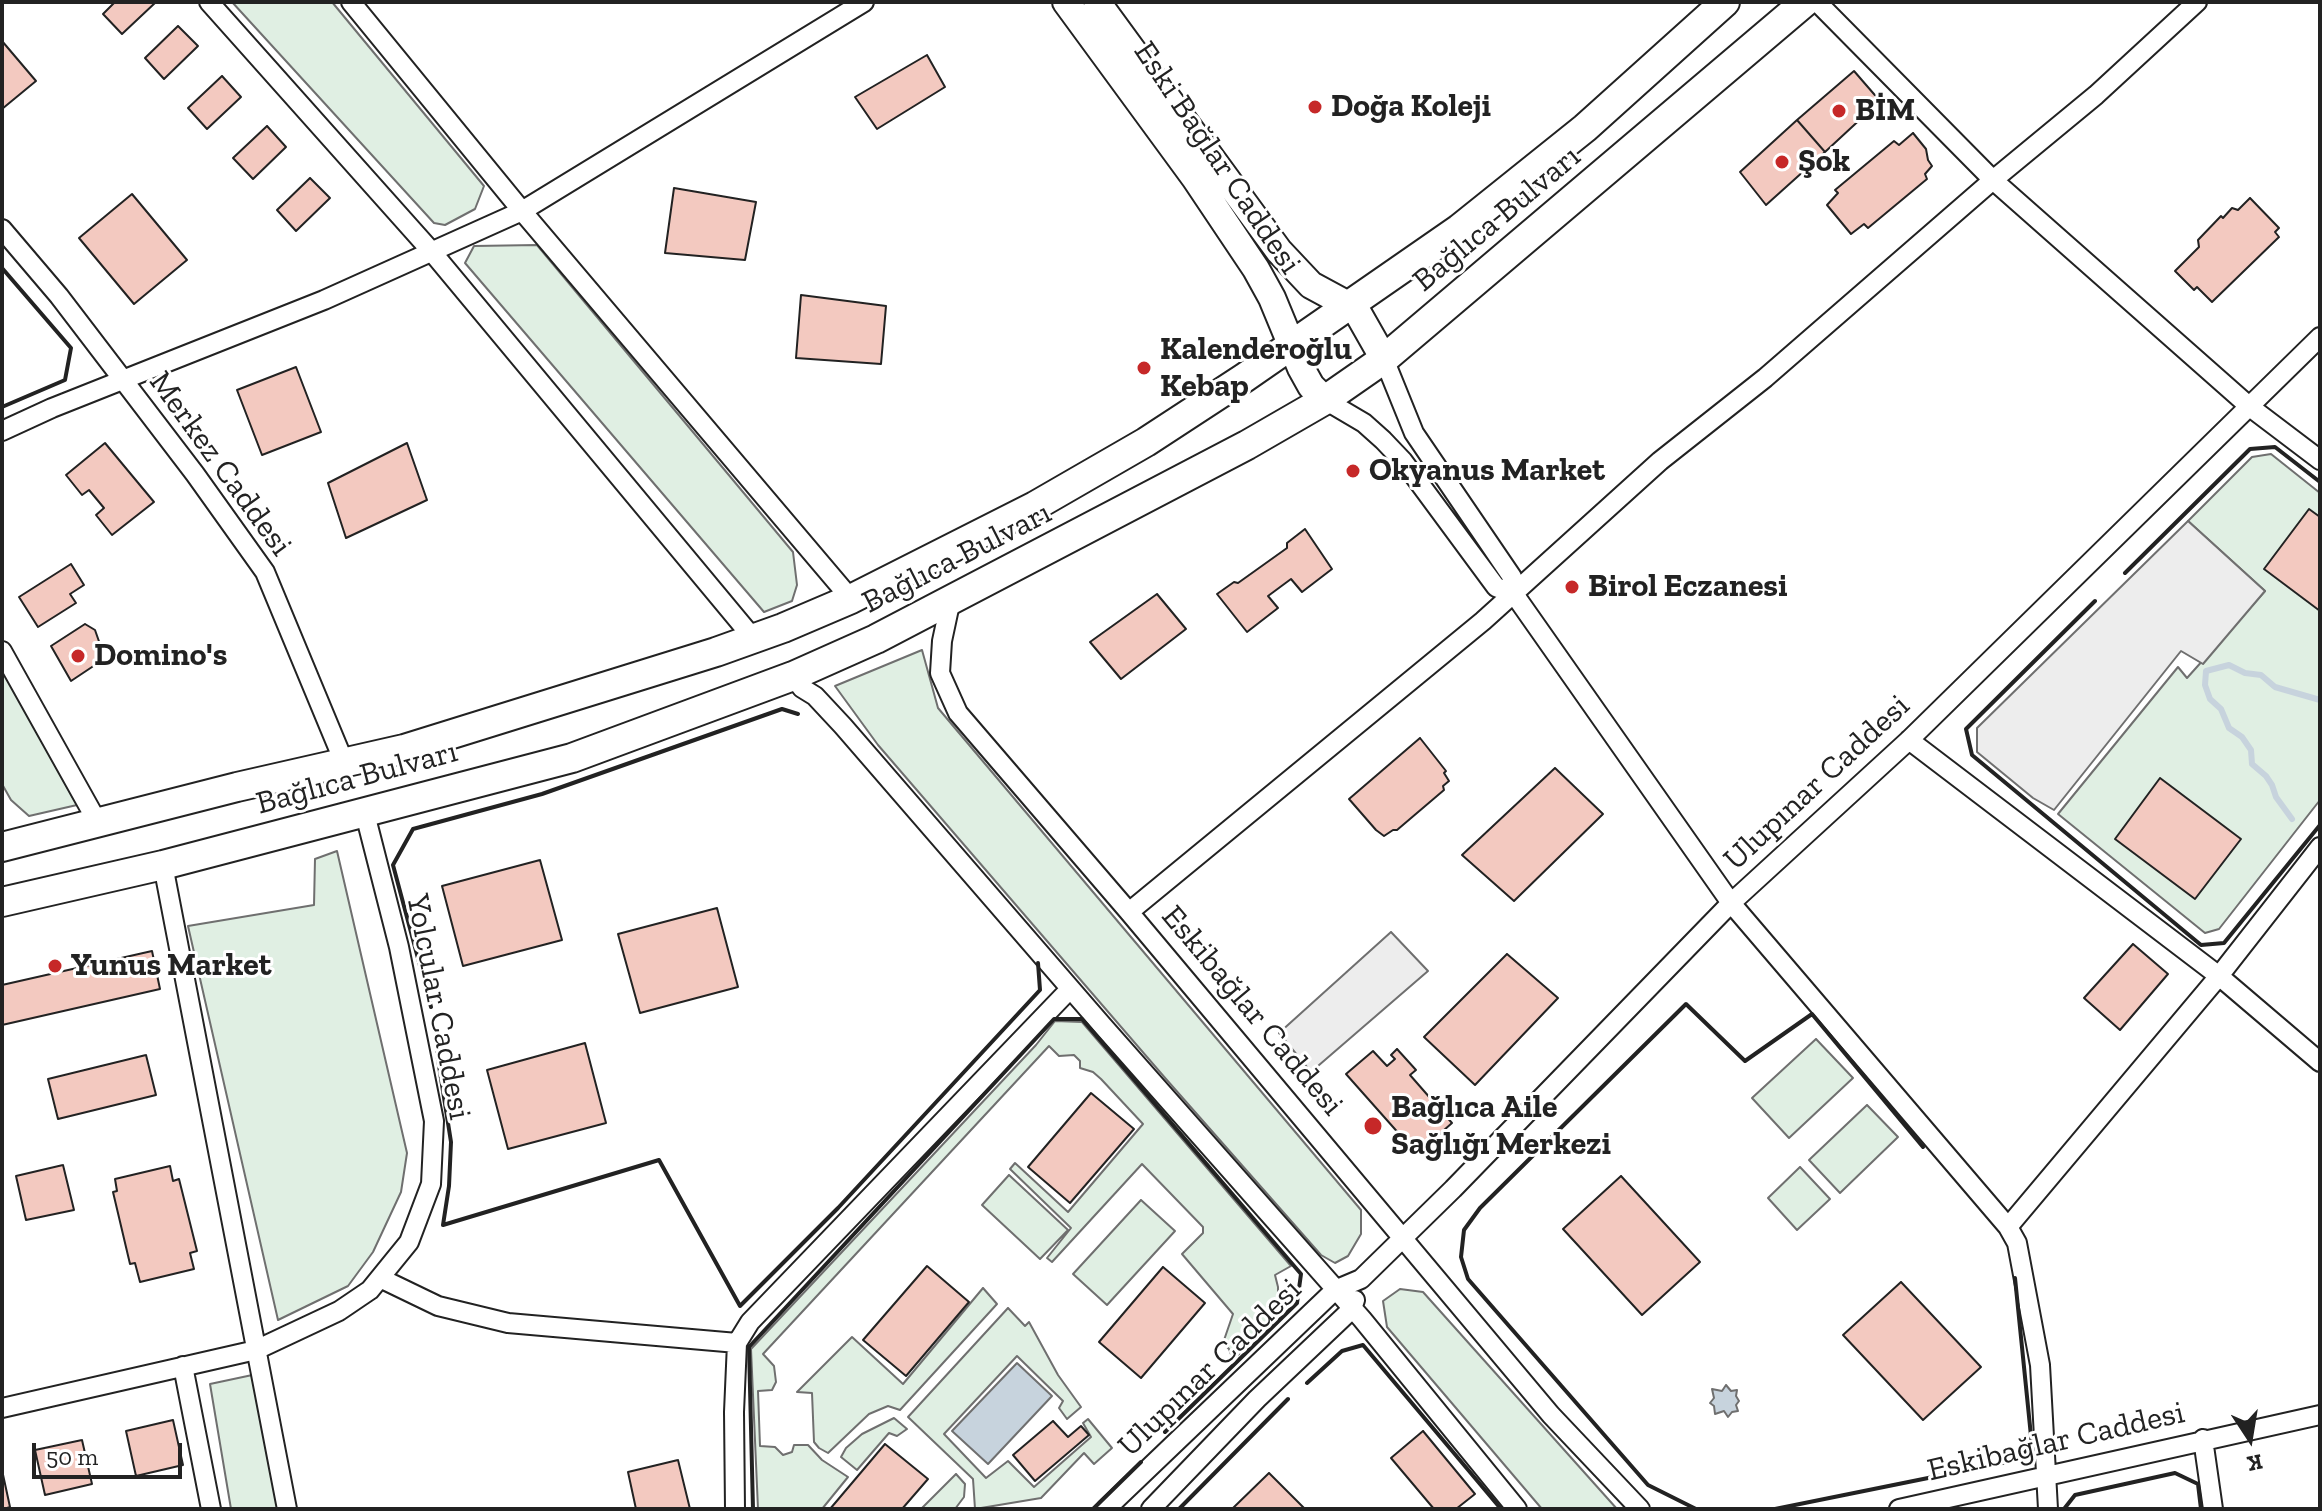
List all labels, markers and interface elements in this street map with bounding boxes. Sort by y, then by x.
street label: Eski Bağlar Caddesi [1125,35,1309,281]
place label: Doğa Koleji [1331,88,1491,126]
place label: BİM [1855,92,1915,130]
marker: Doğa Koleji [1306,98,1324,116]
marker: BİM [1830,102,1848,120]
street label: Bağlıca Bulvarı [1405,138,1589,300]
place label: Şok [1798,143,1850,181]
marker: Şok [1773,153,1791,171]
place label: Kalenderoğlu Kebap [1160,331,1352,406]
marker: Kalenderoğlu Kebap [1135,359,1153,377]
street label: Merkez Caddesi [140,364,300,564]
place label: Okyanus Market [1369,452,1605,490]
marker: Okyanus Market [1344,462,1362,480]
street label: Bağlıca Bulvarı [856,494,1058,622]
place label: Birol Eczanesi [1588,568,1788,606]
marker: Birol Eczanesi [1563,578,1581,596]
place label: Domino's [94,637,227,675]
marker: Domino's [69,647,87,665]
street label: Ulupınar Caddesi [1716,687,1918,879]
street label: Bağlıca Bulvarı [252,733,462,823]
street label: Yolcular Caddesi [397,891,479,1123]
street label: Eskibağlar Caddesi [1153,898,1351,1124]
place label: Yunus Market [71,947,271,985]
marker: Yunus Market [46,957,64,975]
place label: Bağlıca Aile Sağlığı Merkezi [1391,1089,1611,1164]
marker: Bağlıca Aile Sağlığı Merkezi [1362,1115,1384,1137]
street label: Ulupınar Caddesi [1110,1271,1310,1465]
street label: Eskibağlar Caddesi [1924,1394,2188,1490]
north arrow [2210,1399,2290,1479]
scale bar [36,1427,186,1477]
text: 50 m [46,1442,98,1471]
text: K [2245,1448,2265,1478]

